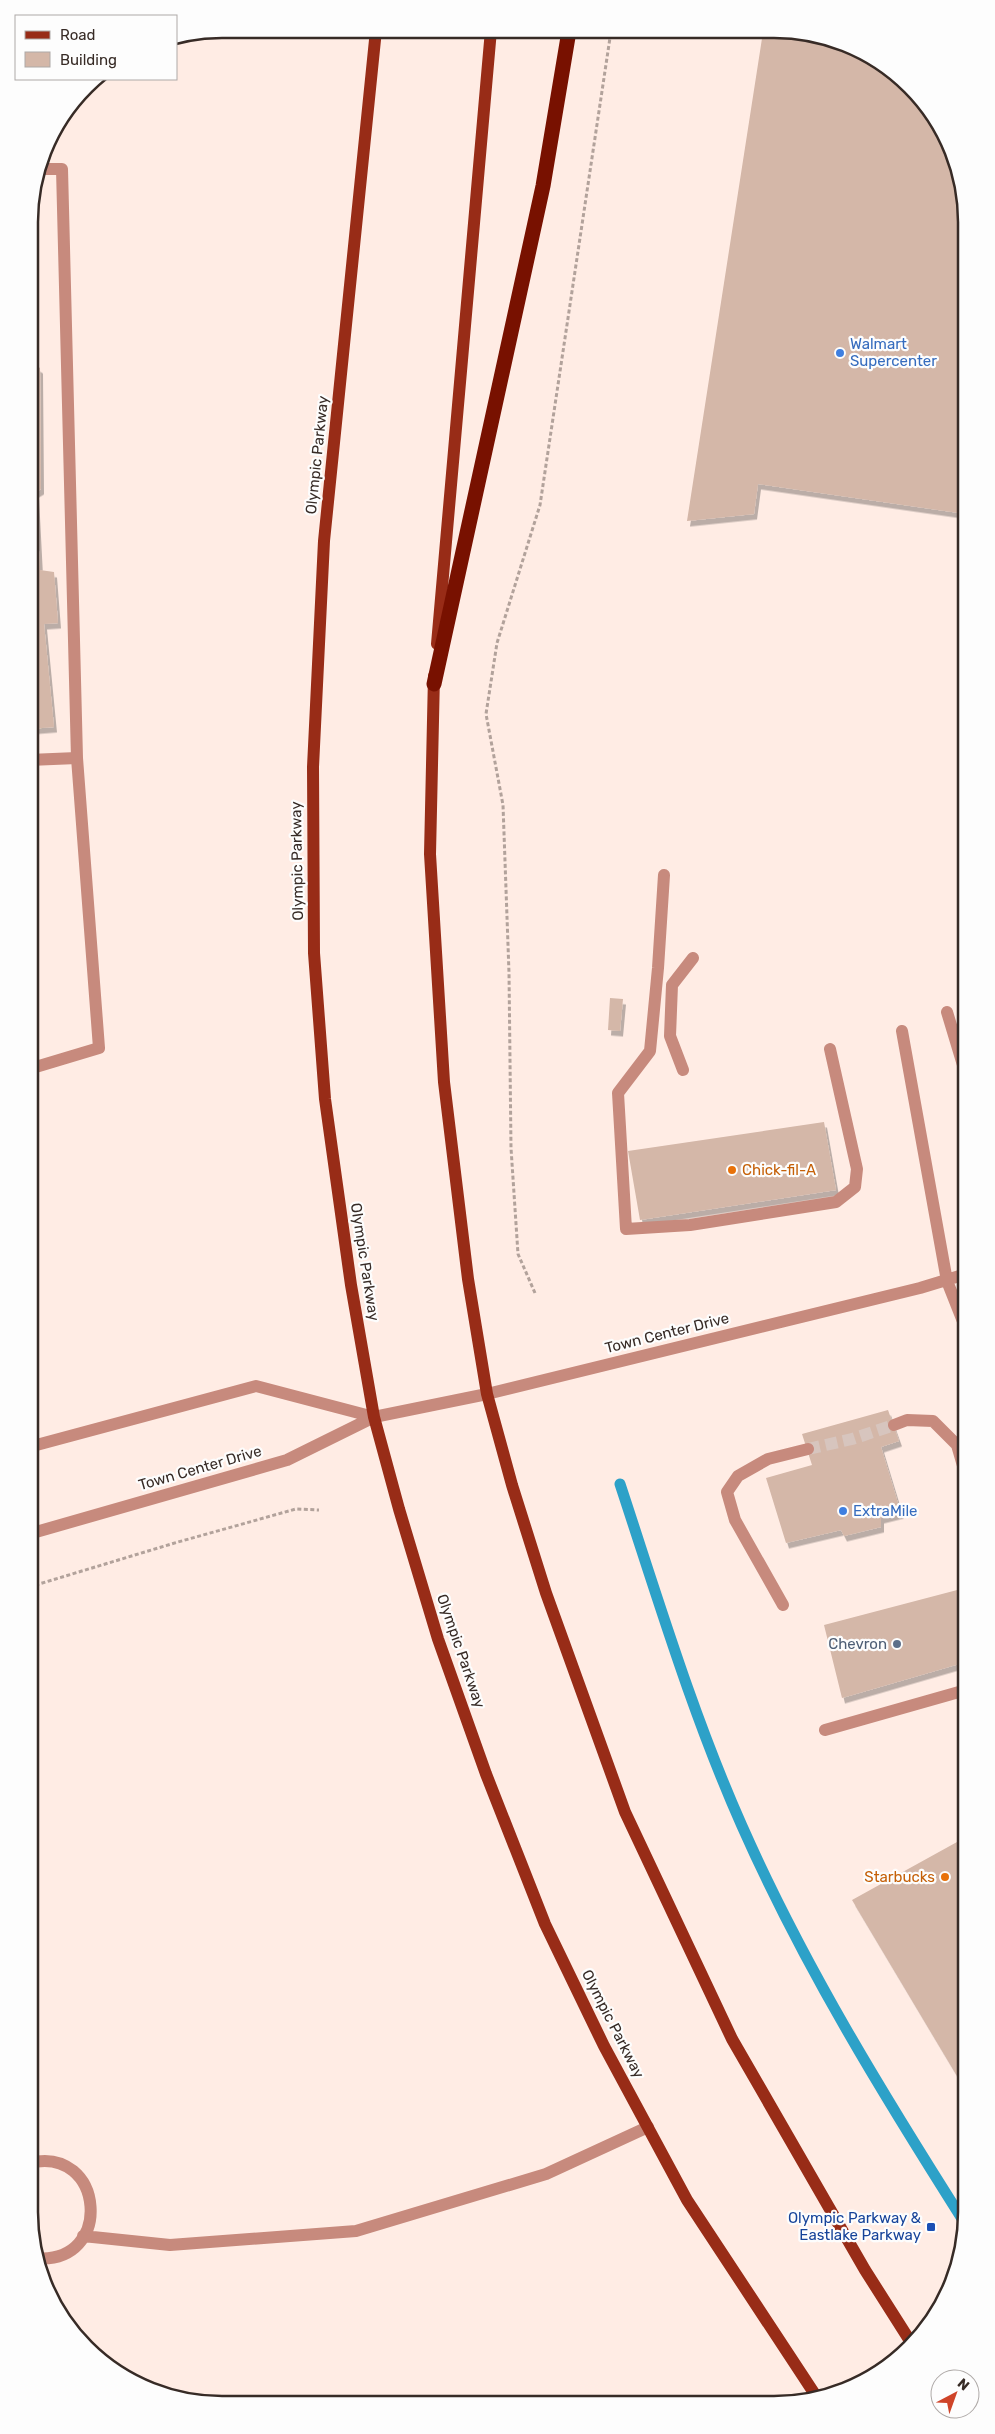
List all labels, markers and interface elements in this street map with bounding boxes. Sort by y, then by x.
legend [15,15,178,80]
text: Road [60,26,96,44]
text: Building [60,51,117,69]
place label: Walmart Supercenter [850,335,937,370]
marker: Walmart Supercenter [834,347,846,359]
street label: Olympic Parkway [302,395,332,515]
street label: Olympic Parkway [287,801,307,921]
place label: Chick-fil-A [742,1161,816,1179]
marker: Chick-fil-A [726,1164,738,1176]
street label: Olympic Parkway [347,1202,383,1322]
street label: Town Center Drive [603,1309,731,1357]
street label: Town Center Drive [136,1442,264,1494]
place label: ExtraMile [853,1502,917,1520]
marker: ExtraMile [837,1505,849,1517]
street label: Olympic Parkway [433,1592,489,1710]
place label: Chevron [828,1635,887,1653]
marker: Chevron [891,1638,903,1650]
place label: Starbucks [864,1868,935,1886]
marker: Starbucks [939,1871,951,1883]
street label: Olympic Parkway [578,1967,648,2081]
place label: Olympic Parkway & Eastlake Parkway [788,2209,922,2244]
marker: Olympic Parkway & Eastlake Parkway [925,2221,937,2233]
north arrow [930,2369,980,2419]
text: N [954,2375,973,2394]

